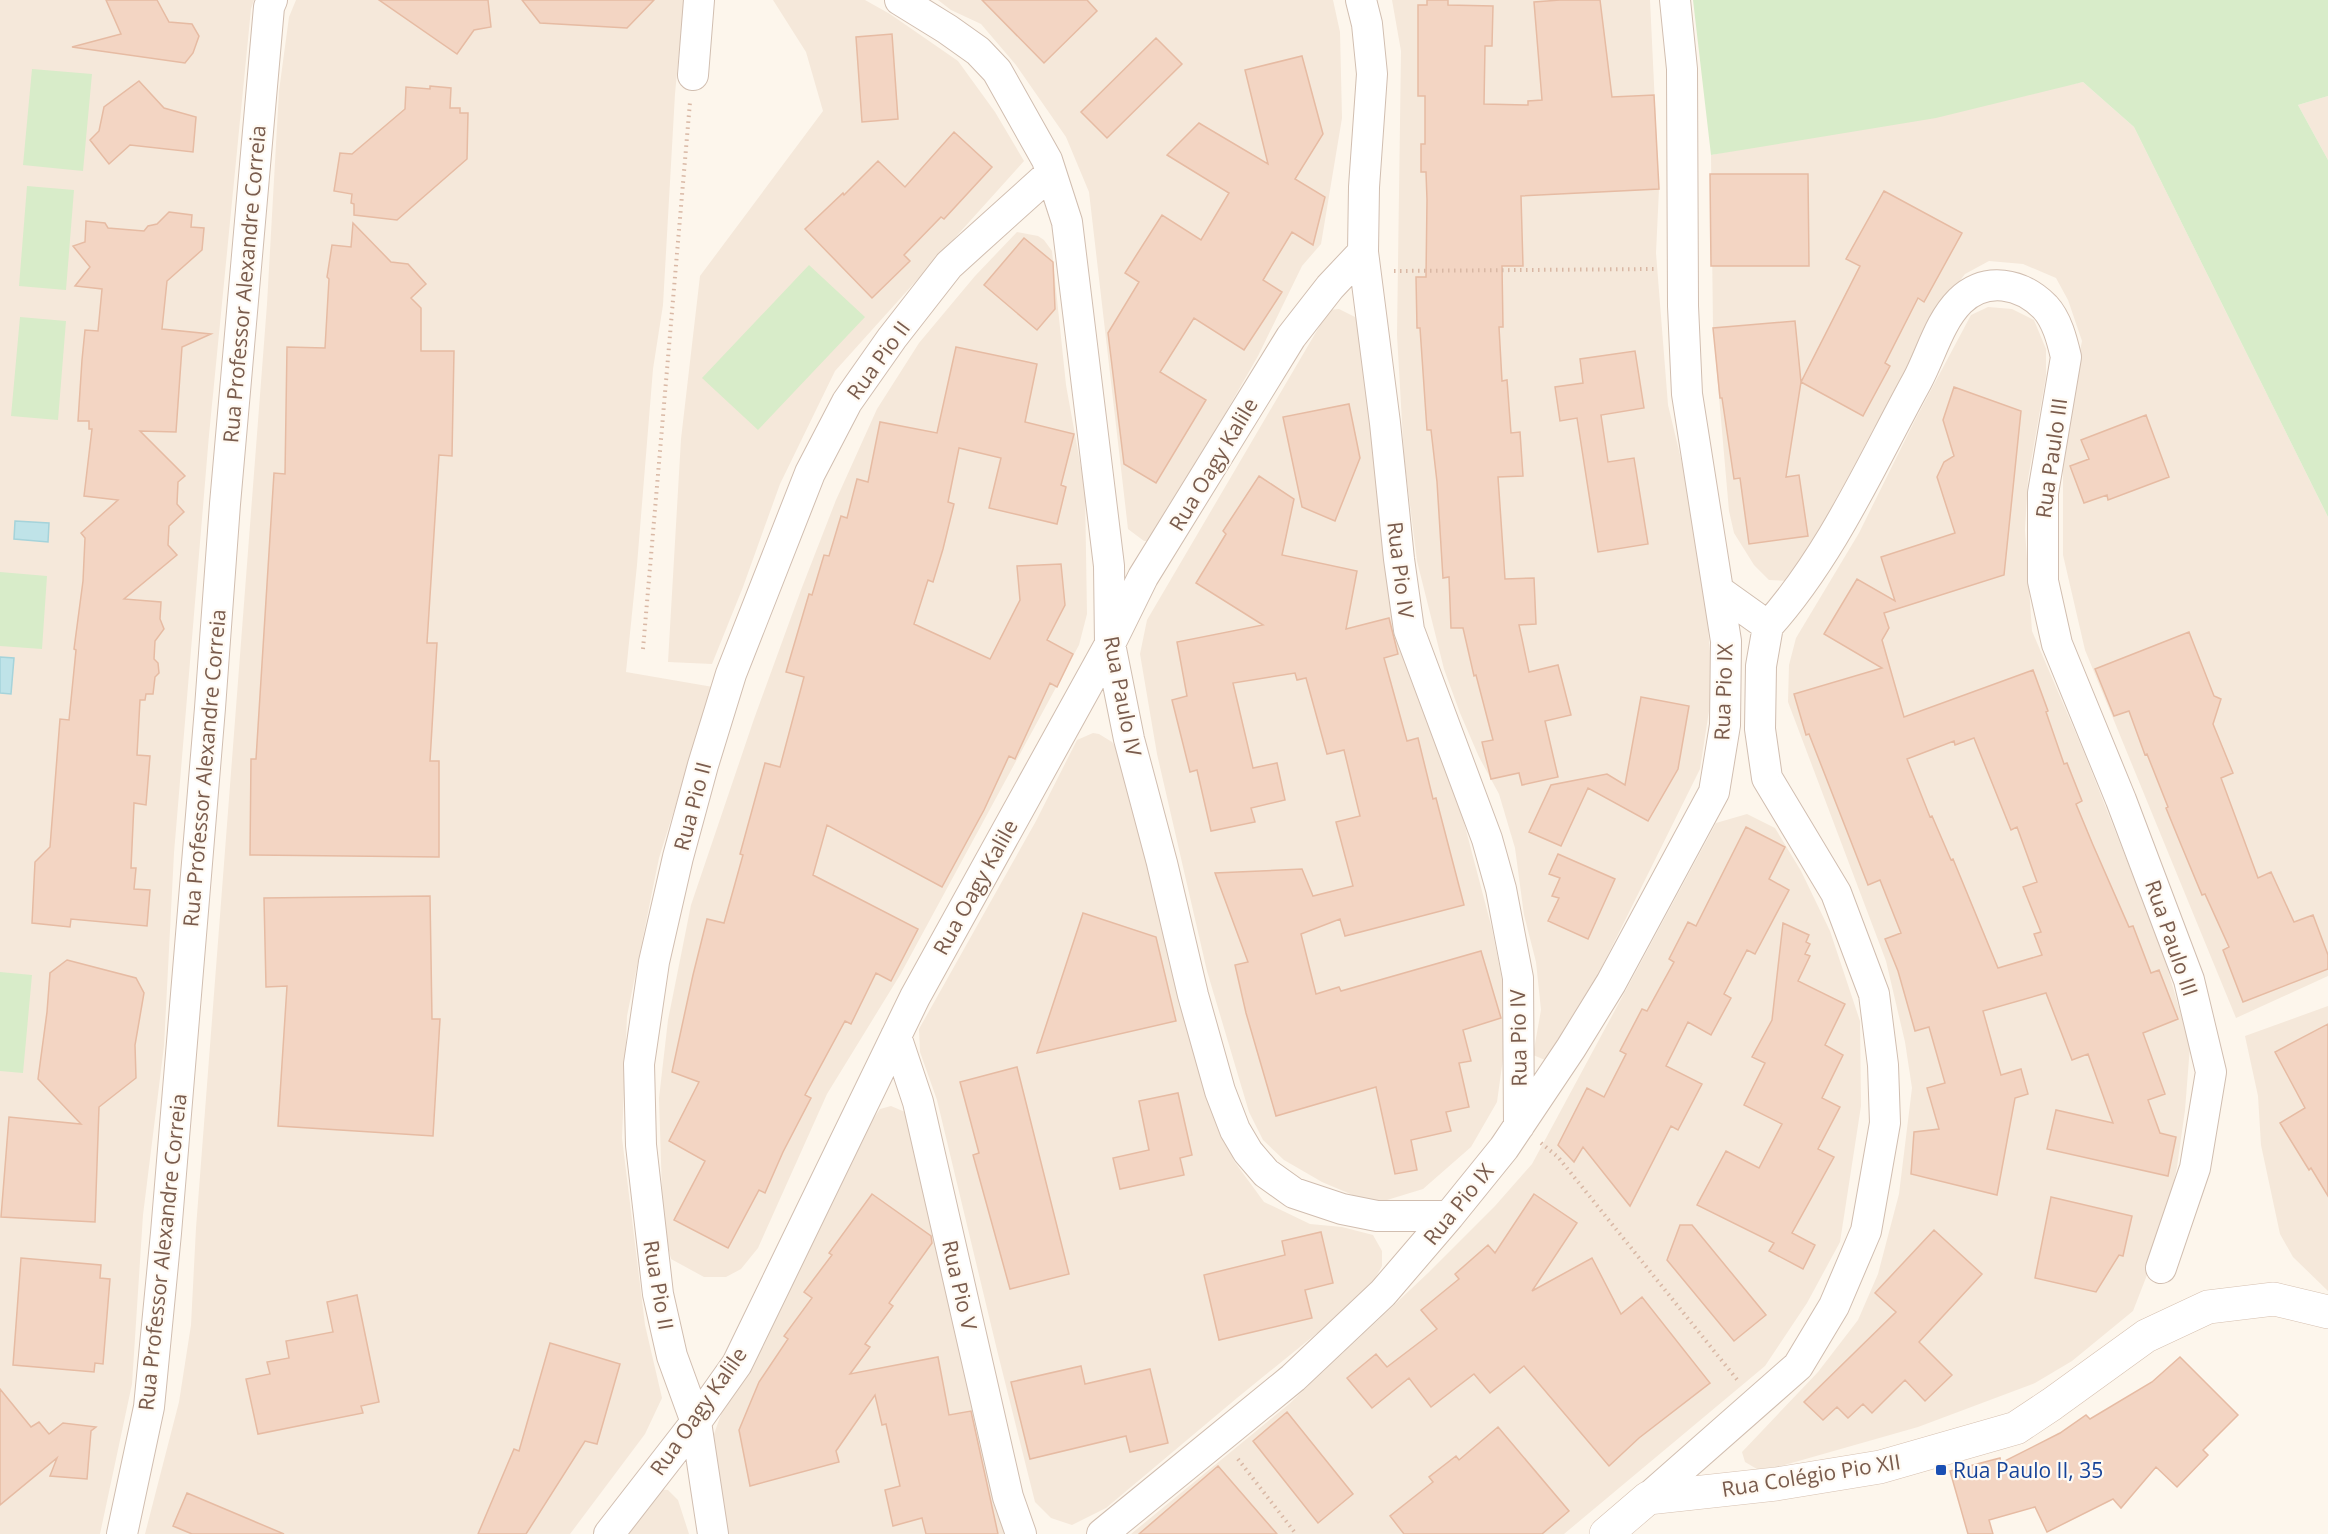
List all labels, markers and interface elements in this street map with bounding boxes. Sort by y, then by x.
street label: Rua Professor Alexandre Correia [216,124,272,444]
street label: Rua Pio II [840,315,916,405]
street label: Rua Oagy Kalile [1162,392,1264,536]
street label: Rua Paulo III [2029,396,2073,520]
street label: Rua Pio IV [1381,520,1421,621]
street label: Rua Professor Alexandre Correia [176,608,232,928]
street label: Rua Paulo IV [1098,633,1148,759]
street label: Rua Pio IX [1707,642,1739,741]
street label: Rua Pio II [667,759,717,853]
street label: Rua Oagy Kalile [926,814,1024,960]
street label: Rua Paulo III [2139,876,2205,1000]
street label: Rua Pio IV [1503,989,1533,1087]
street label: Rua Professor Alexandre Correia [131,1092,193,1412]
street label: Rua Pio IX [1417,1157,1500,1250]
street label: Rua Pio V [936,1237,984,1333]
street label: Rua Pio II [637,1238,681,1332]
street label: Rua Oagy Kalile [643,1341,753,1481]
street label: Rua Colégio Pio XII [1720,1447,1902,1503]
place label: Rua Paulo II, 35 [1953,1456,2103,1484]
marker: Rua Paulo II, 35 [1934,1463,1948,1477]

